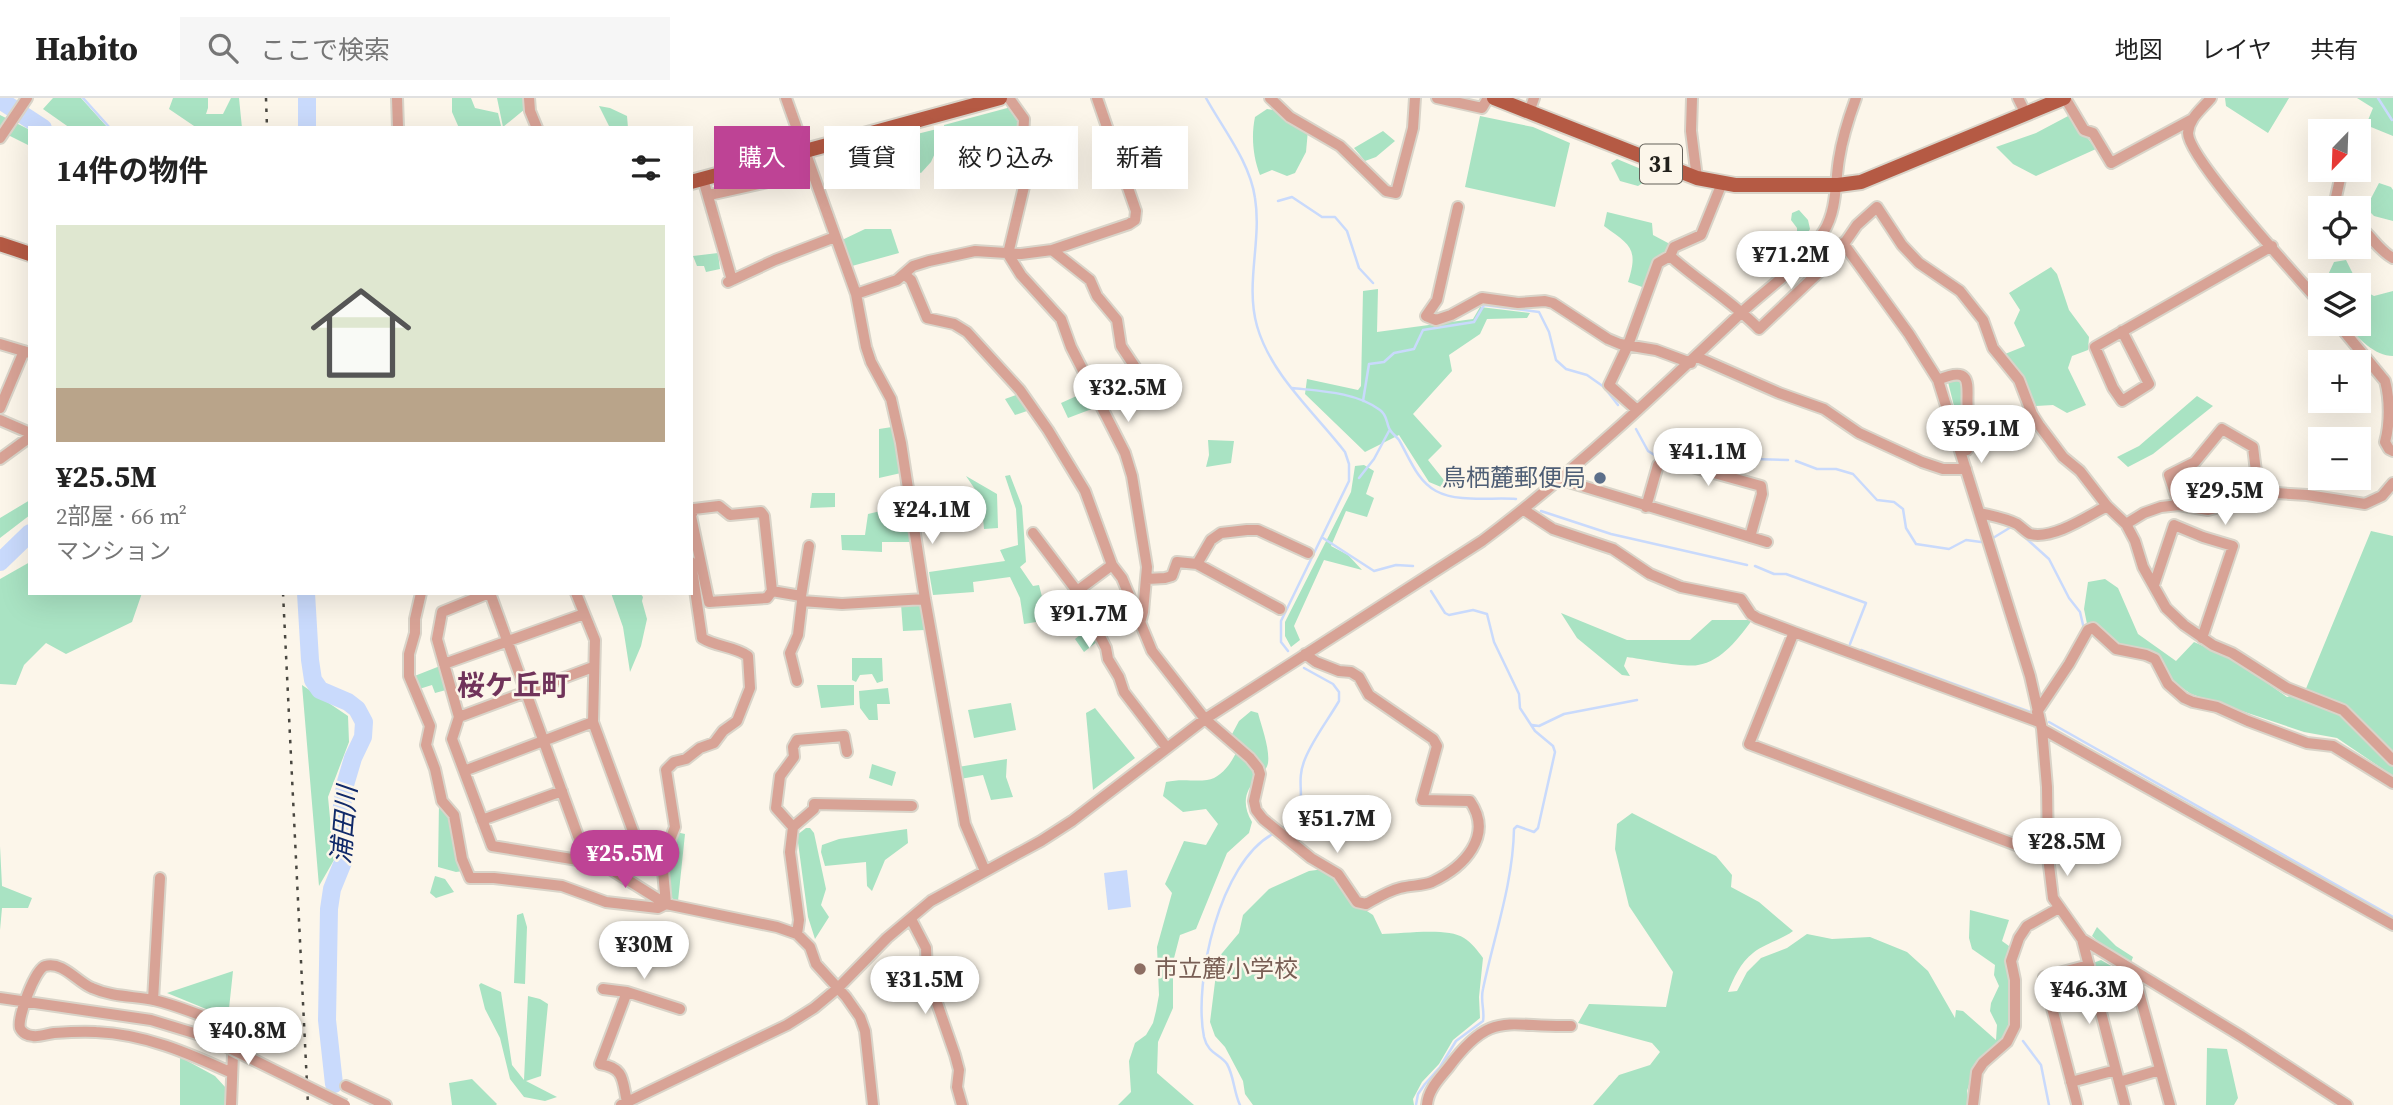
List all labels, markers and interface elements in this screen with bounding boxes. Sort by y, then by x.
search box [180,17,670,80]
text: Habito [35,26,138,71]
icon: search [204,29,242,67]
text: ここで検索 [260,32,390,68]
text: 地図 [2115,33,2163,66]
text: レイヤ [2201,33,2272,66]
text: 共有 [2310,33,2358,66]
north arrow [2308,119,2371,182]
map controls [2308,119,2371,490]
chip: 購入 [714,126,810,189]
chip: 賃貸 [824,126,920,189]
chip: 絞り込み [934,126,1078,189]
chip: 新着 [1092,126,1188,189]
road number: 31 [1640,144,1682,184]
icon: filters [627,149,665,187]
text: 14件の物件 [56,150,209,191]
button: locate [2308,196,2371,259]
pin: ¥71.2M [1734,232,1848,291]
text: ¥71.2M [1752,238,1830,270]
icon: home [298,270,424,396]
button: layers [2308,273,2371,336]
button: + [2308,350,2371,413]
pin: ¥32.5M [1071,364,1185,424]
text: ¥32.5M [1089,371,1167,403]
pin: ¥59.1M [1924,406,2038,465]
text: ¥59.1M [1942,412,2020,444]
button: − [2308,427,2371,490]
pin: ¥41.1M [1651,428,1765,488]
text: ¥41.1M [1669,435,1747,467]
text: ¥25.5M [56,456,157,497]
place label: 鳥栖麓郵便局 [1442,461,1586,494]
pin: ¥29.5M [2168,468,2282,527]
marker: 鳥栖麓郵便局 [1592,470,1608,486]
text: ¥29.5M [2186,474,2264,506]
pin: ¥24.1M [875,486,989,546]
text: ¥24.1M [893,493,971,525]
text: 2部屋 · 66 m² [56,500,187,532]
text: マンション [56,535,171,567]
pin: ¥91.7M [1032,590,1146,650]
text: ¥91.7M [1050,597,1128,629]
district label: 桜ケ丘町 [457,666,569,704]
water label: 浦田川 [323,782,366,865]
pin: ¥51.7M [1280,796,1394,855]
text: ¥51.7M [1298,802,1376,834]
pin: ¥28.5M [2010,818,2124,878]
text: ¥28.5M [2028,825,2106,857]
pin: ¥25.5M [568,830,682,890]
text: ¥25.5M [586,837,664,869]
pin: ¥30M [603,922,685,981]
text: ¥30M [615,928,673,960]
place label: 市立麓小学校 [1154,952,1298,985]
pin: ¥31.5M [868,956,982,1016]
marker: 市立麓小学校 [1132,961,1148,977]
text: ¥31.5M [886,963,964,995]
pin: ¥46.3M [2032,967,2146,1026]
text: ¥46.3M [2050,973,2128,1005]
pin: ¥40.8M [191,1007,305,1067]
text: ¥40.8M [209,1014,287,1046]

